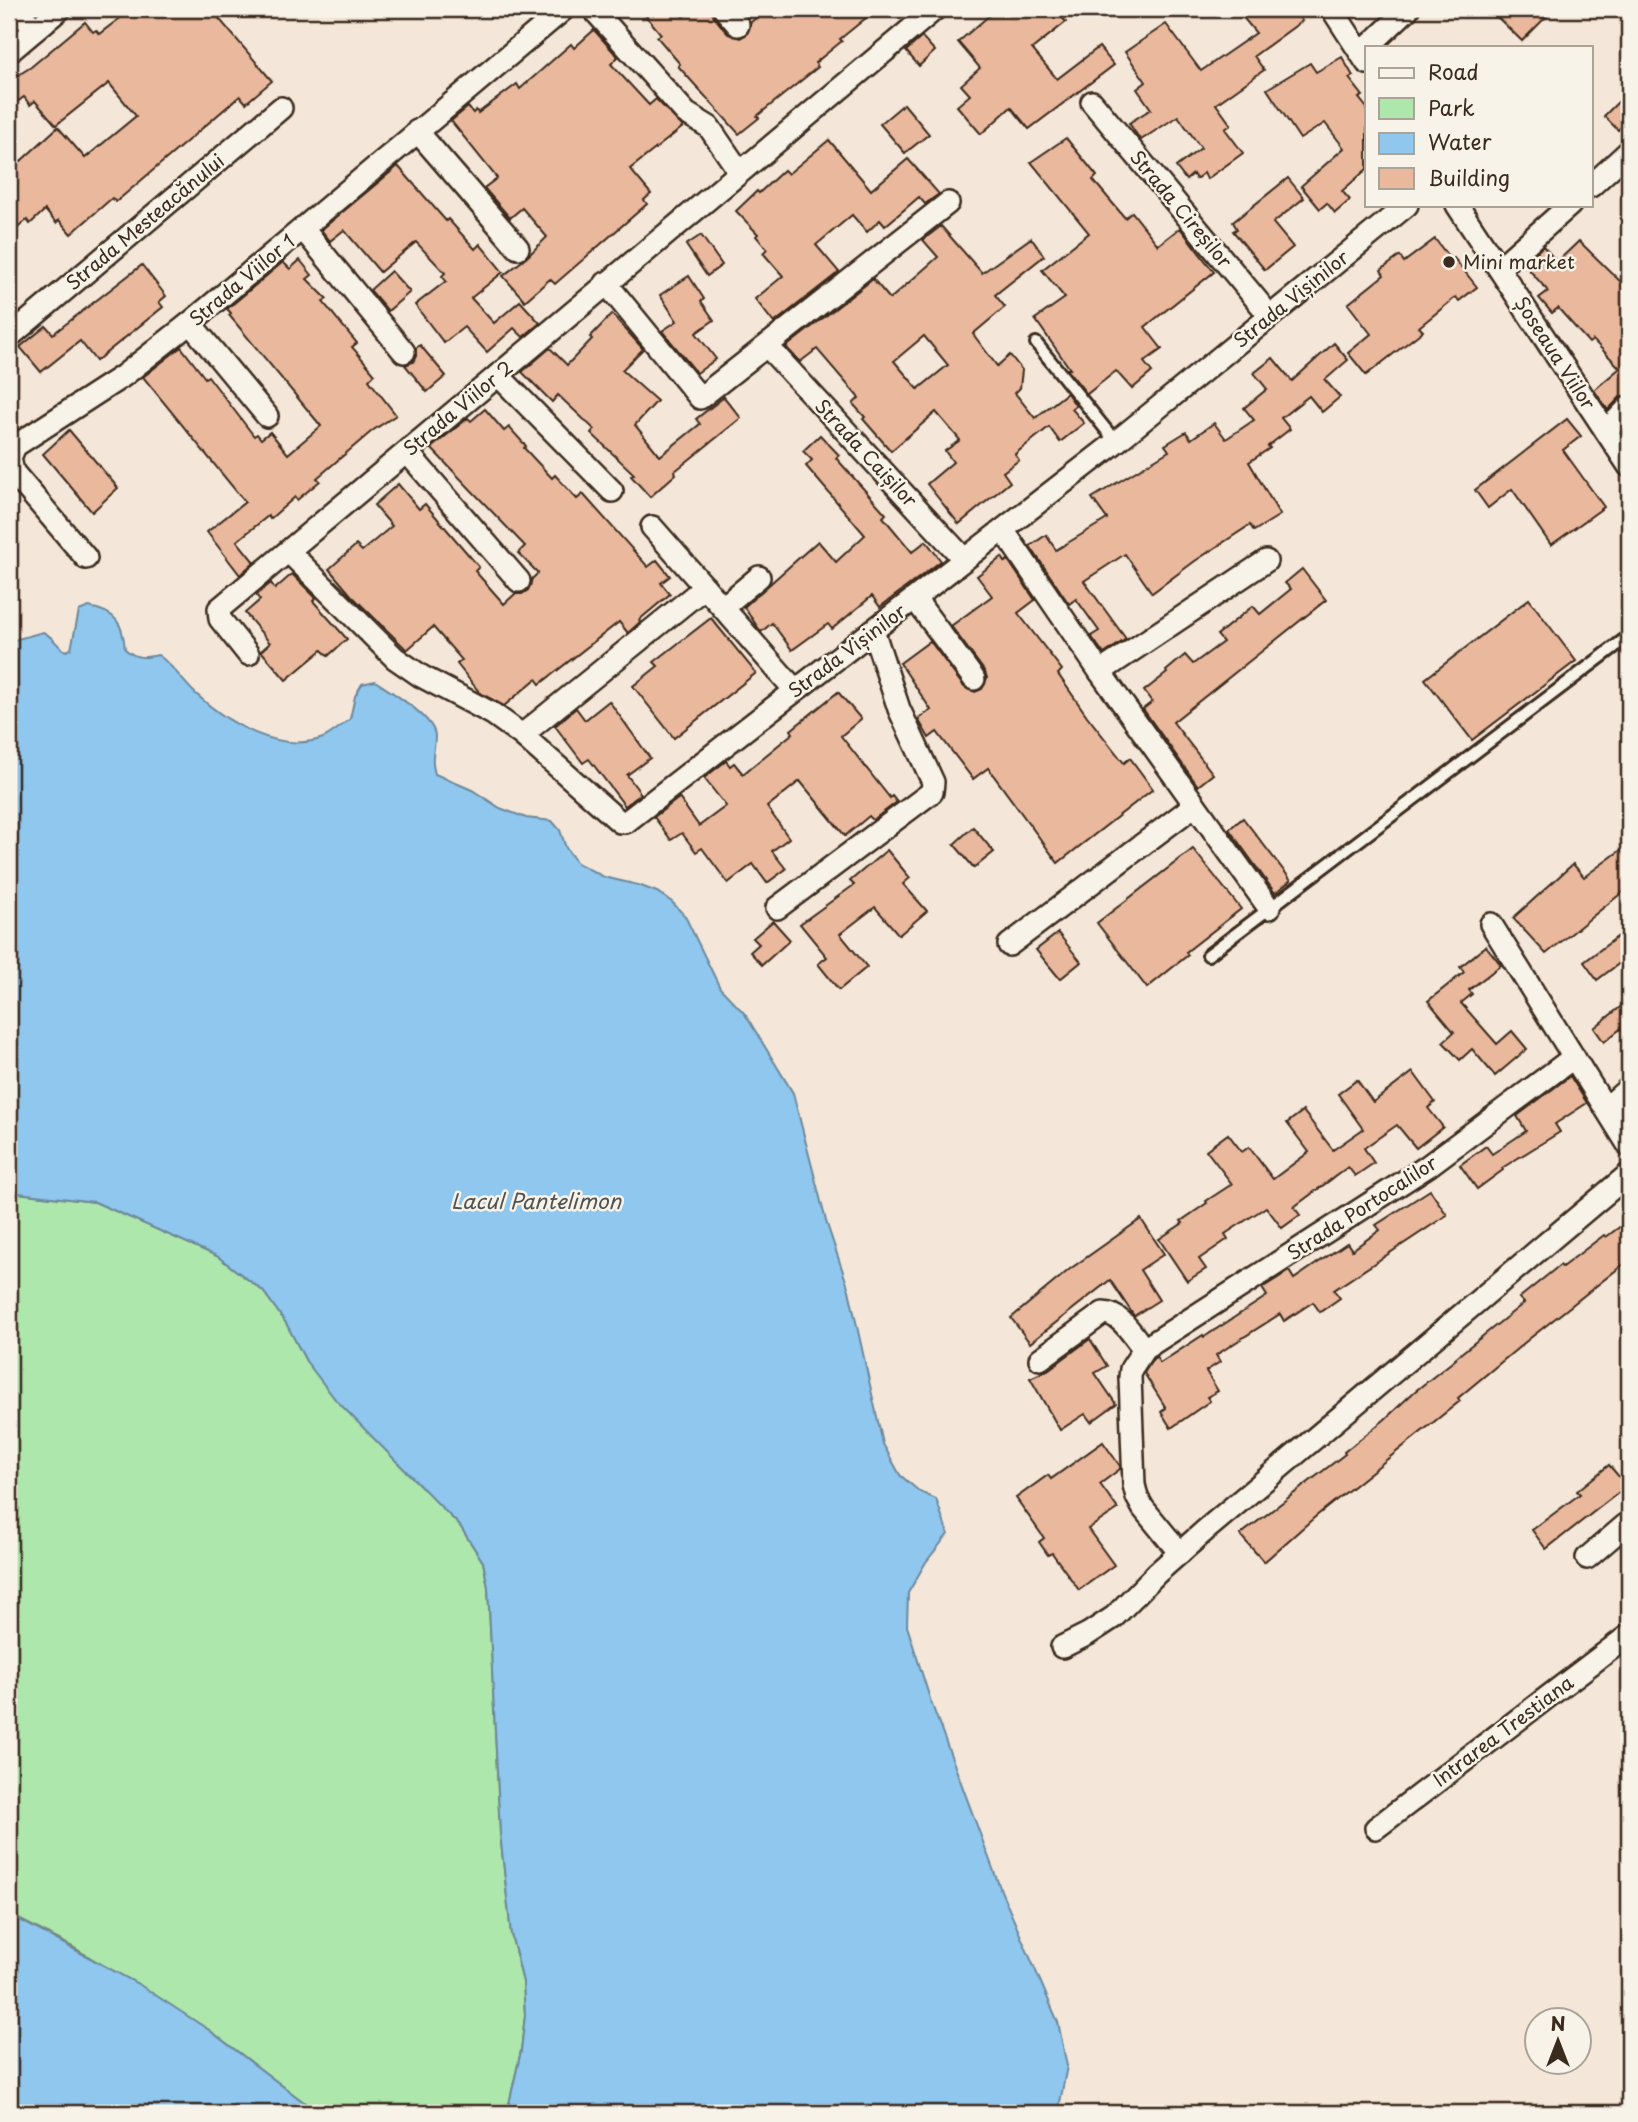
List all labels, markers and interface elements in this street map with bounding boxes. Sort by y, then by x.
legend [1365,46,1592,206]
text: Road [1428,55,1479,87]
text: Park [1428,91,1475,123]
text: Water [1428,125,1492,157]
street label: Strada Cireșilor [1124,143,1239,273]
street label: Strada Mesteacănului [59,146,230,296]
text: Building [1428,161,1510,193]
street label: Strada Viilor 1 [182,227,300,332]
street label: Strada Vișinilor [1227,243,1354,354]
place label: Mini market [1463,247,1575,275]
marker: Mini market [1441,254,1457,270]
street label: Șoseaua Viilor [1509,290,1603,415]
street label: Strada Viilor 2 [396,353,518,462]
street label: Strada Caișilor [809,392,924,513]
street label: Strada Vișinilor [782,596,911,704]
street label: Strada Portocalilor [1281,1148,1442,1266]
water label: Lacul Pantelimon [451,1184,622,1216]
street label: Intrarea Trestiana [1426,1668,1579,1792]
north arrow [1522,2007,1592,2076]
text: N [1550,2009,1566,2037]

